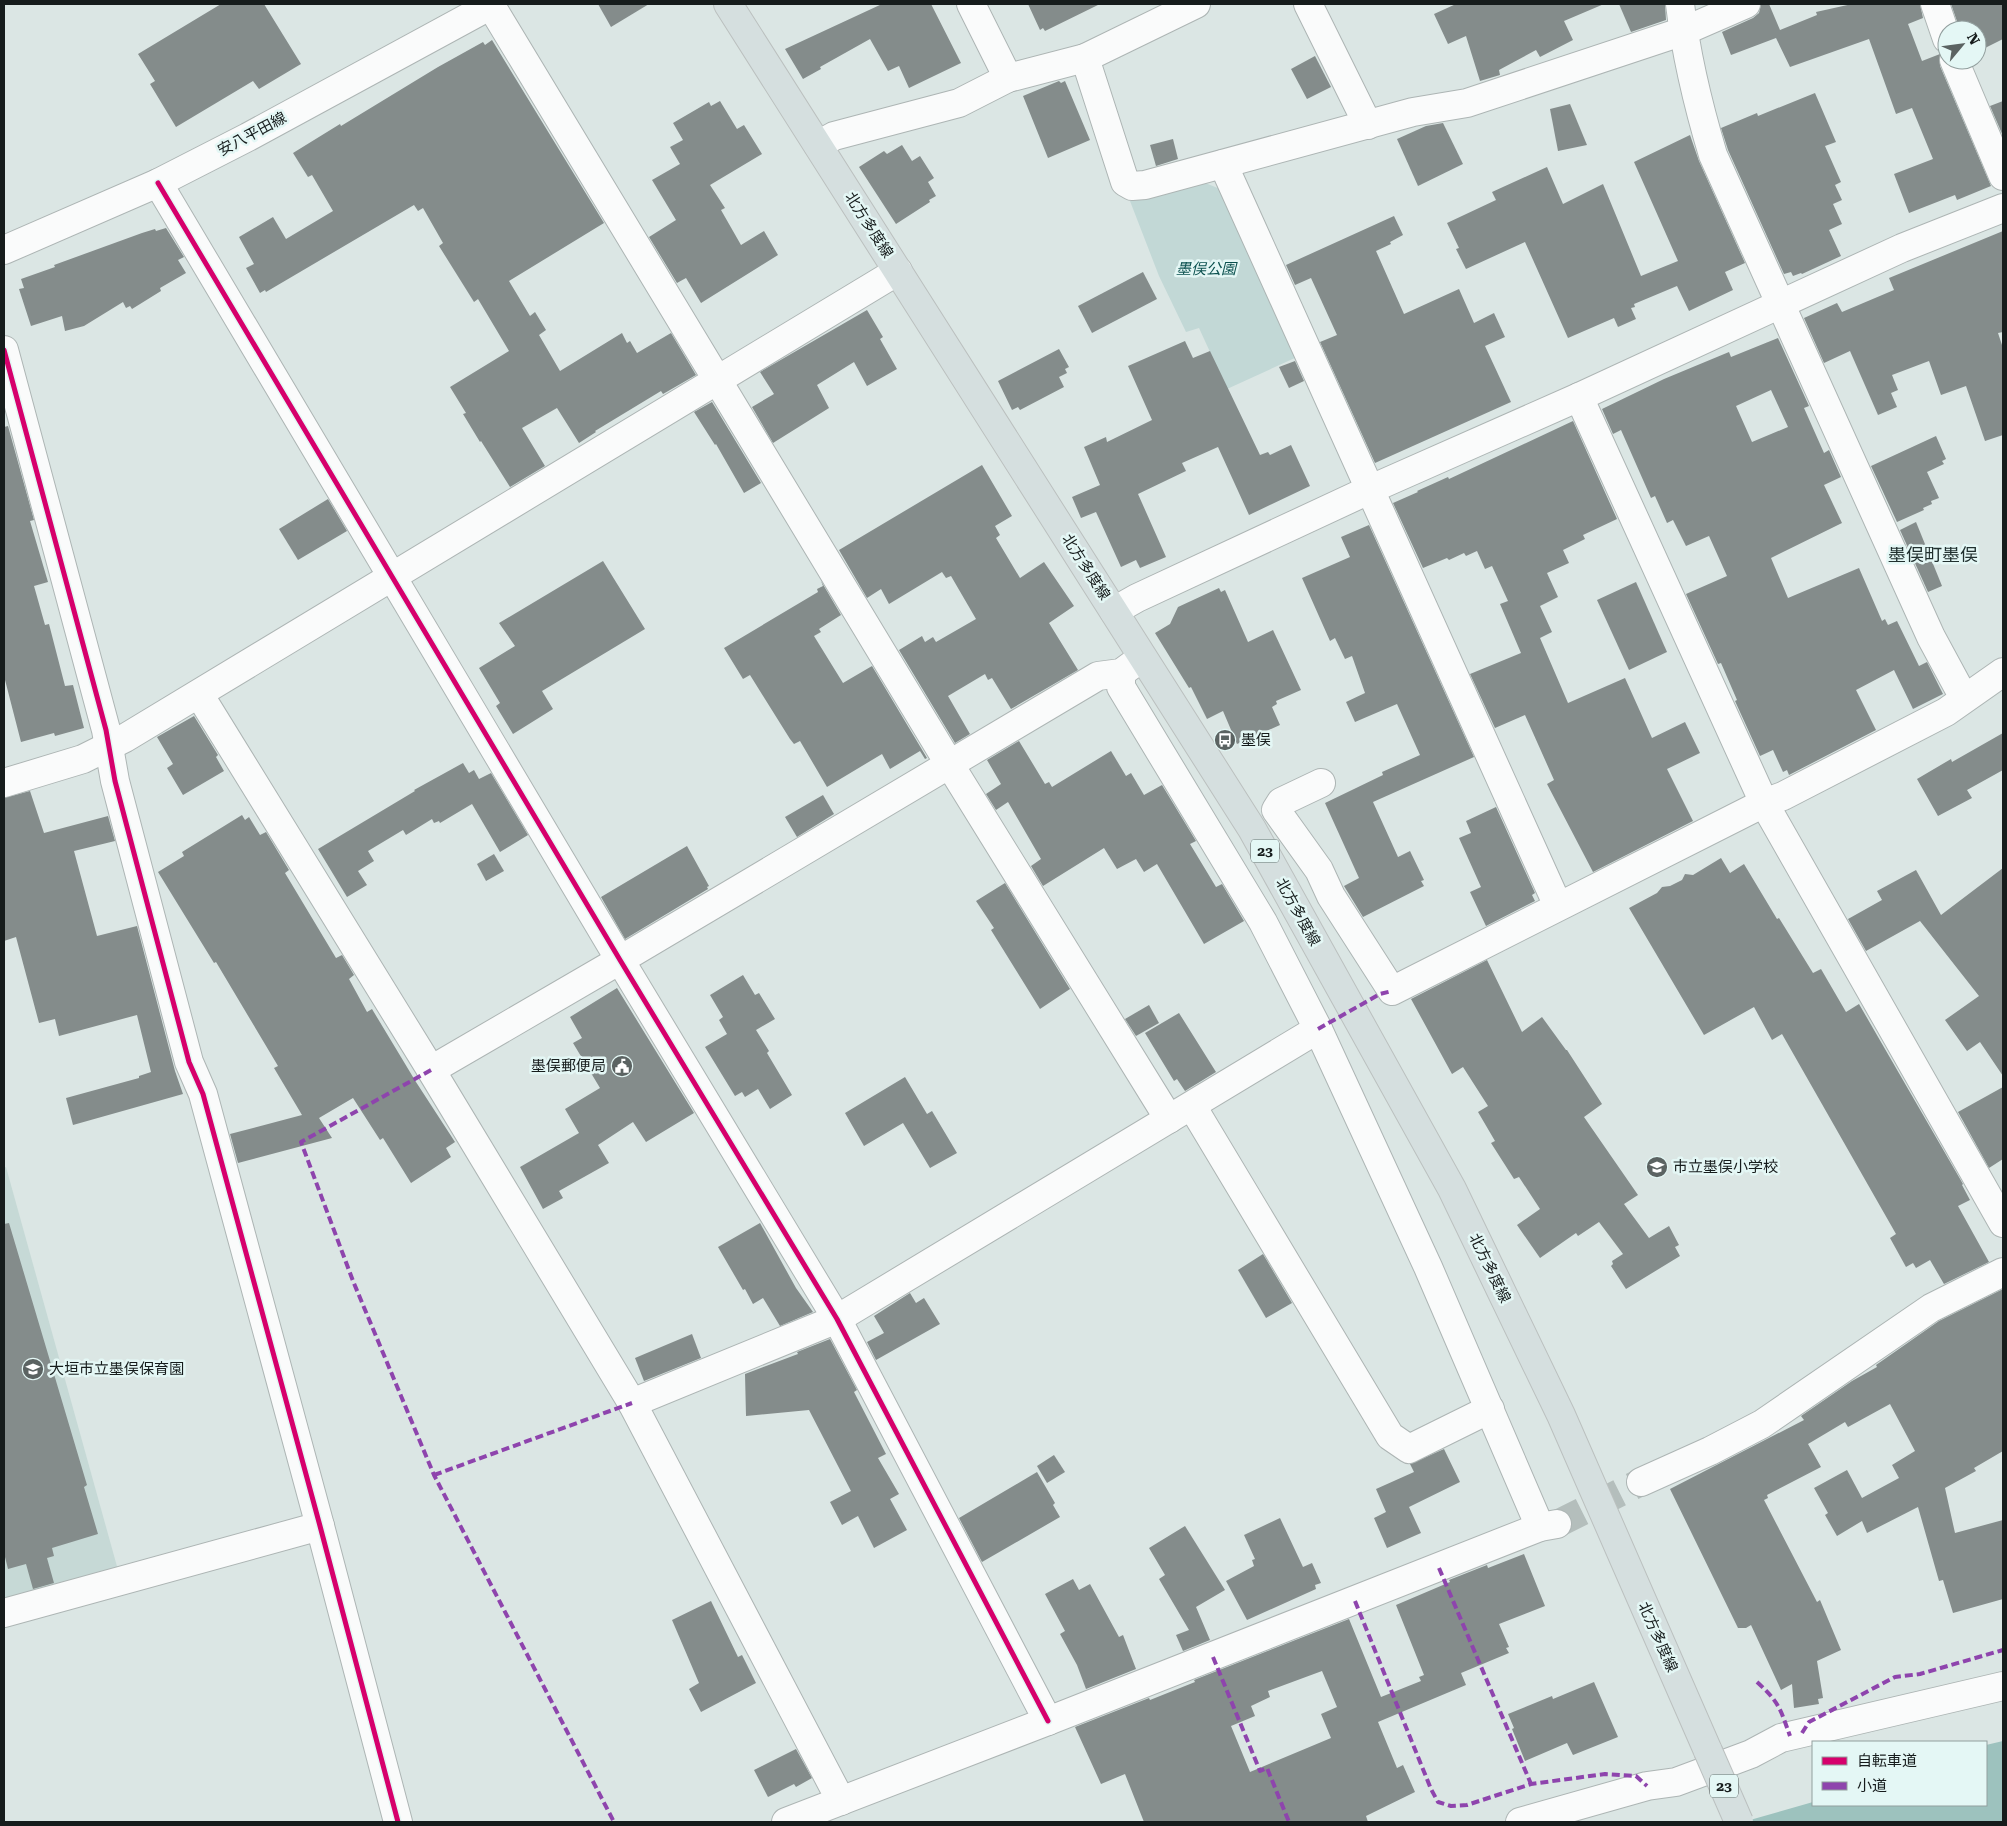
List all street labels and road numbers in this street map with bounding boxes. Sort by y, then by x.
street label: 安八平田線 [215,108,289,160]
street label: 北方多度線 [841,189,897,261]
street label: 北方多度線 [1058,531,1114,603]
road number: 23 [1251,839,1279,862]
street label: 北方多度線 [1272,875,1324,949]
street label: 北方多度線 [1465,1230,1515,1306]
street label: 北方多度線 [1635,1599,1681,1675]
road number: 23 [1710,1774,1738,1798]

